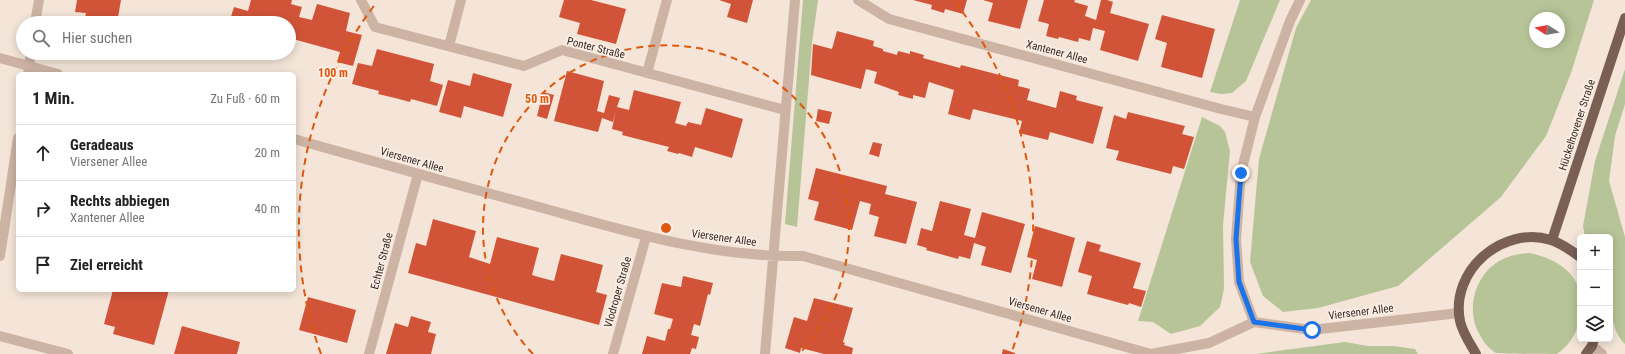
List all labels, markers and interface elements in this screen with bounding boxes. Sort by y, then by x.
north arrow [1529,12,1565,48]
search box [16,16,296,60]
icon: search [30,27,52,49]
text: Hier suchen [62,29,132,47]
street label: Ponter Straße [566,35,626,61]
street label: Xantener Allee [1025,38,1089,66]
text: 100 m [318,66,348,80]
street label: Hückelhovener Straße [1556,78,1598,172]
text: 1 Min. [32,88,75,108]
text: Zu Fuß · 60 m [210,91,280,106]
text: 50 m [525,92,549,106]
text: Geradeaus [70,136,134,154]
icon: ahead [32,142,54,164]
text: 20 m [254,145,280,160]
street label: Viersener Allee [379,145,445,175]
text: Viersener Allee [70,154,147,169]
route end [1232,164,1250,182]
text: Rechts abbiegen [70,192,170,210]
icon: right [32,198,54,220]
text: 40 m [254,201,280,216]
text: Xantener Allee [70,210,145,225]
centre of rings [659,221,673,235]
street label: Viersener Allee [691,227,757,249]
street label: Echter Straße [368,231,396,291]
map controls [1577,234,1613,342]
button: + [1577,234,1613,270]
icon: arrive [32,254,54,276]
street label: Vlodroper Straße [602,255,634,329]
text: Ziel erreicht [70,256,143,274]
button: − [1577,270,1613,306]
street label: Viersener Allee [1007,295,1073,325]
street label: Viersener Allee [1328,302,1394,322]
button: layers [1577,306,1613,342]
route start [1303,321,1321,339]

